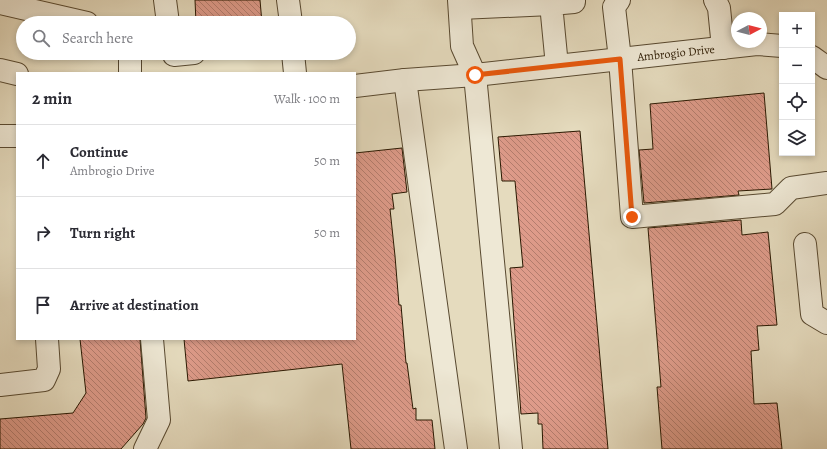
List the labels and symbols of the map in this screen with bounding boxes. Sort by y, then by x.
north arrow [731,12,767,48]
street label: Ambrogio Drive [635,41,716,65]
route start [466,66,484,84]
route end [623,208,641,226]

